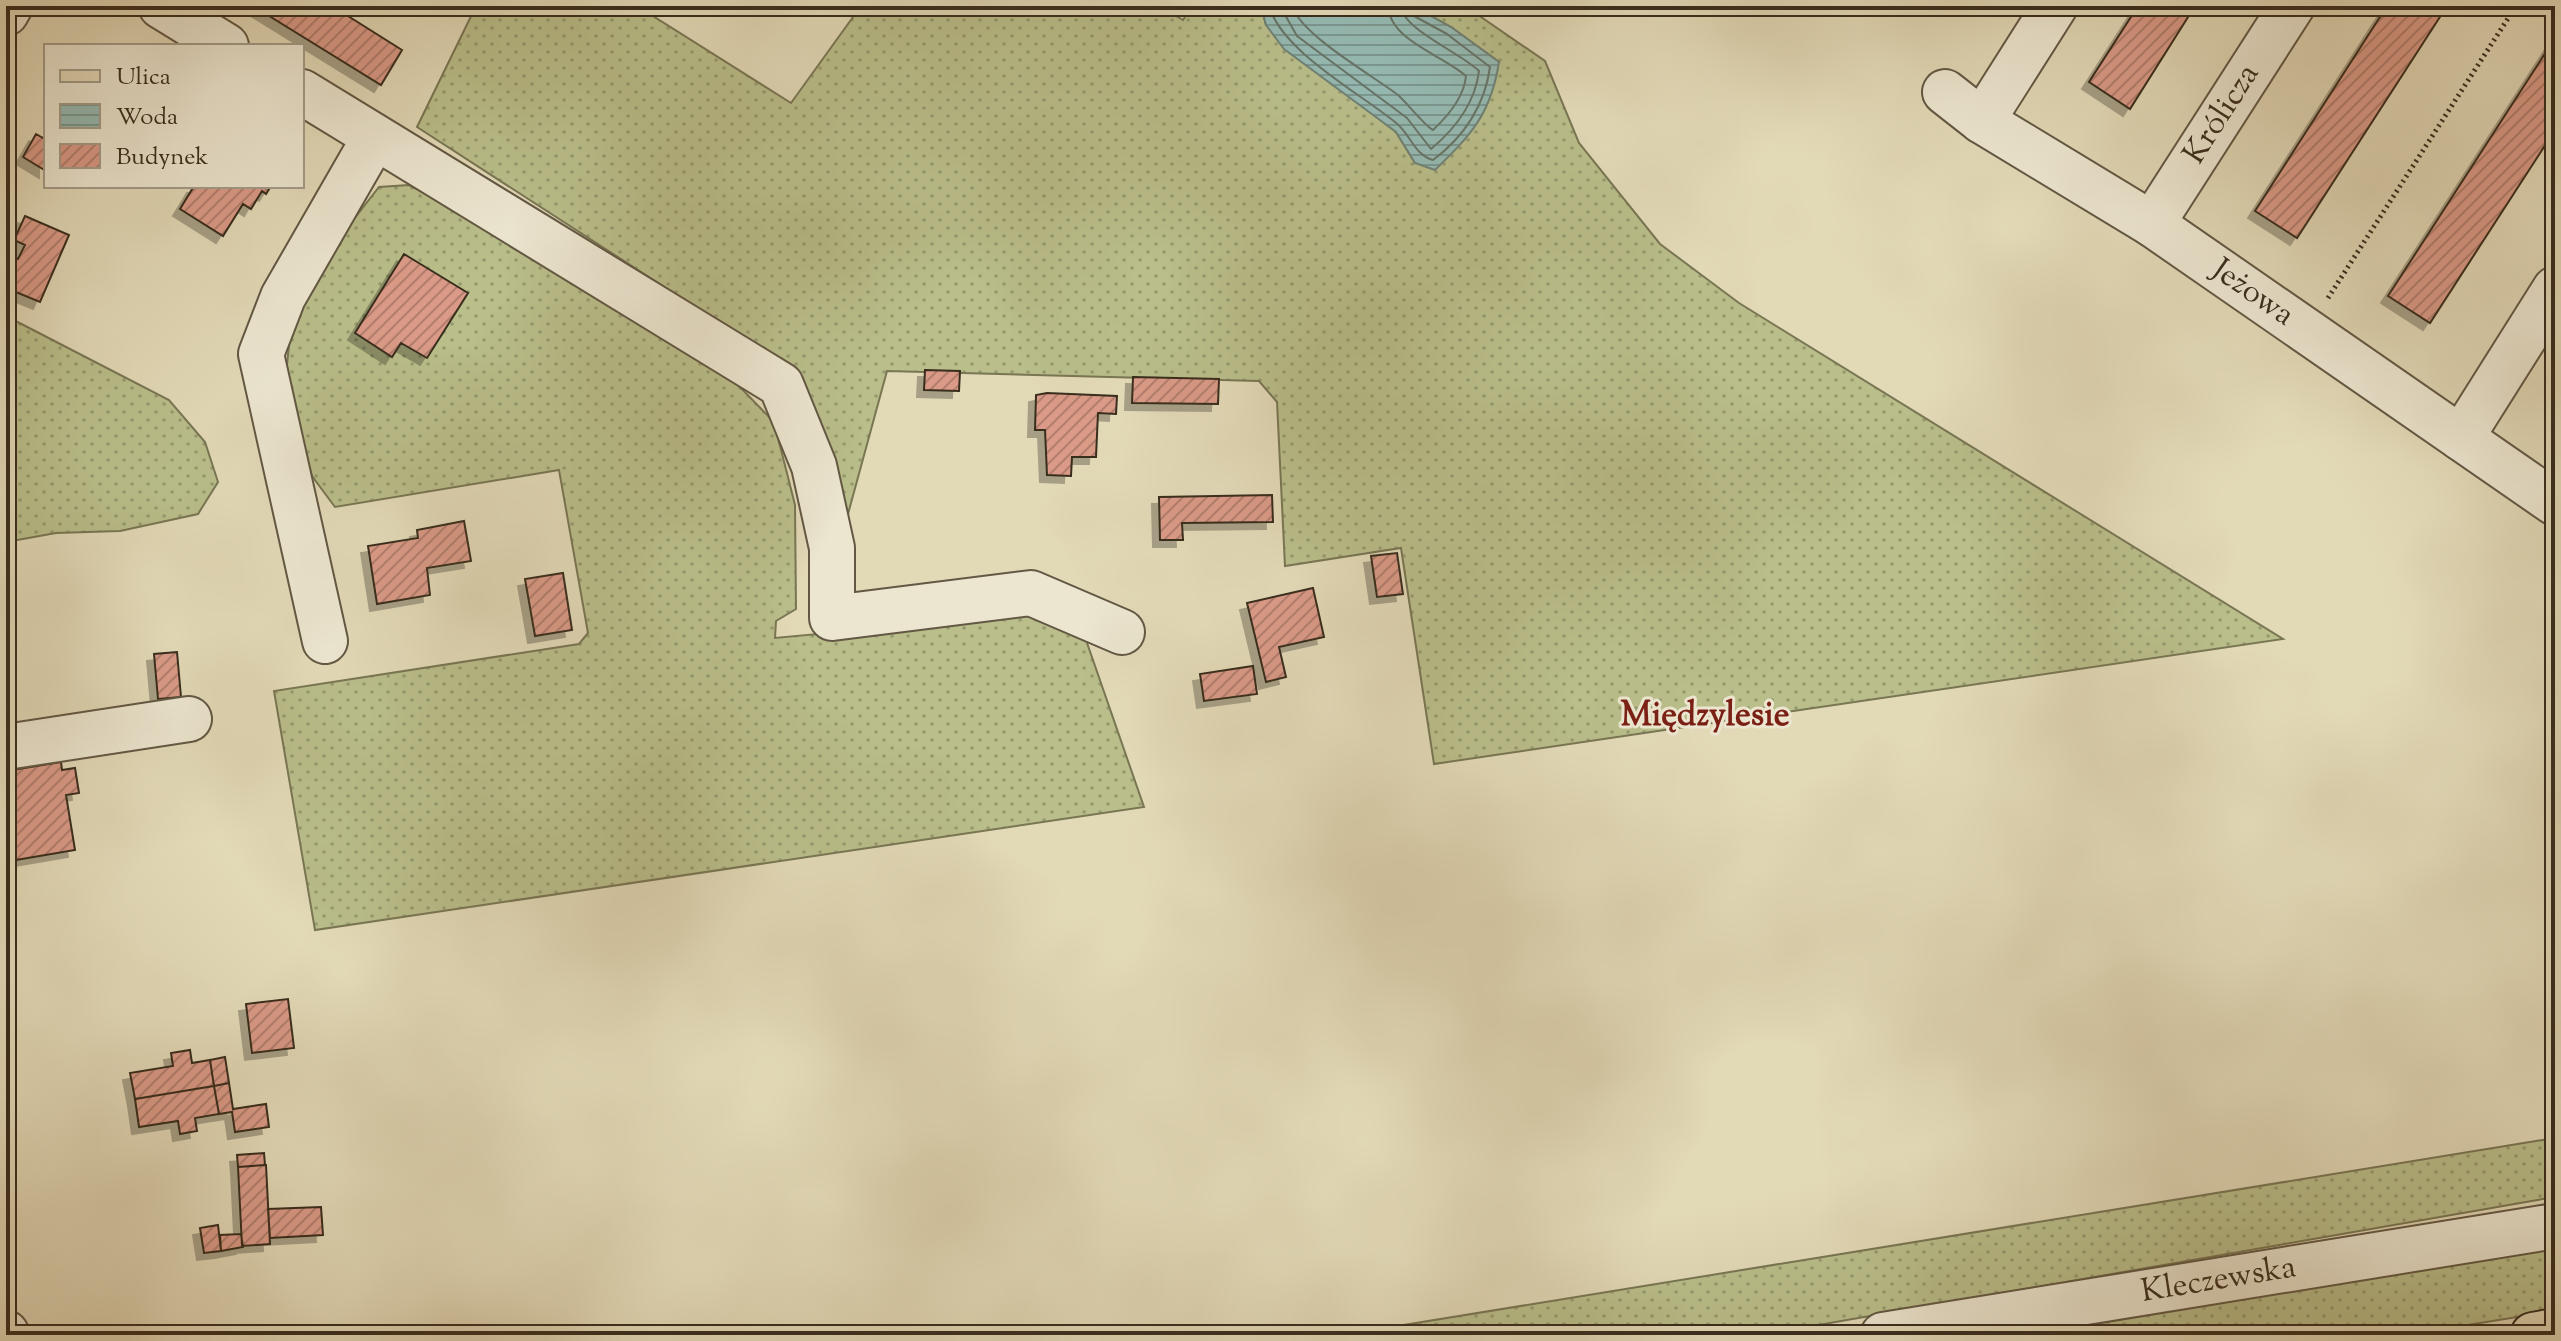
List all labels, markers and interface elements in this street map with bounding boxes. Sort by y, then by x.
legend [44,44,304,188]
street label: Królicza [2173,55,2272,174]
text: Ulica [116,61,171,95]
text: Woda [116,101,178,135]
text: Budynek [116,141,208,175]
street label: Jeżowa [2200,247,2303,339]
district label: Międzylesie [1620,692,1790,741]
street label: Kleczewska [2138,1245,2300,1316]

